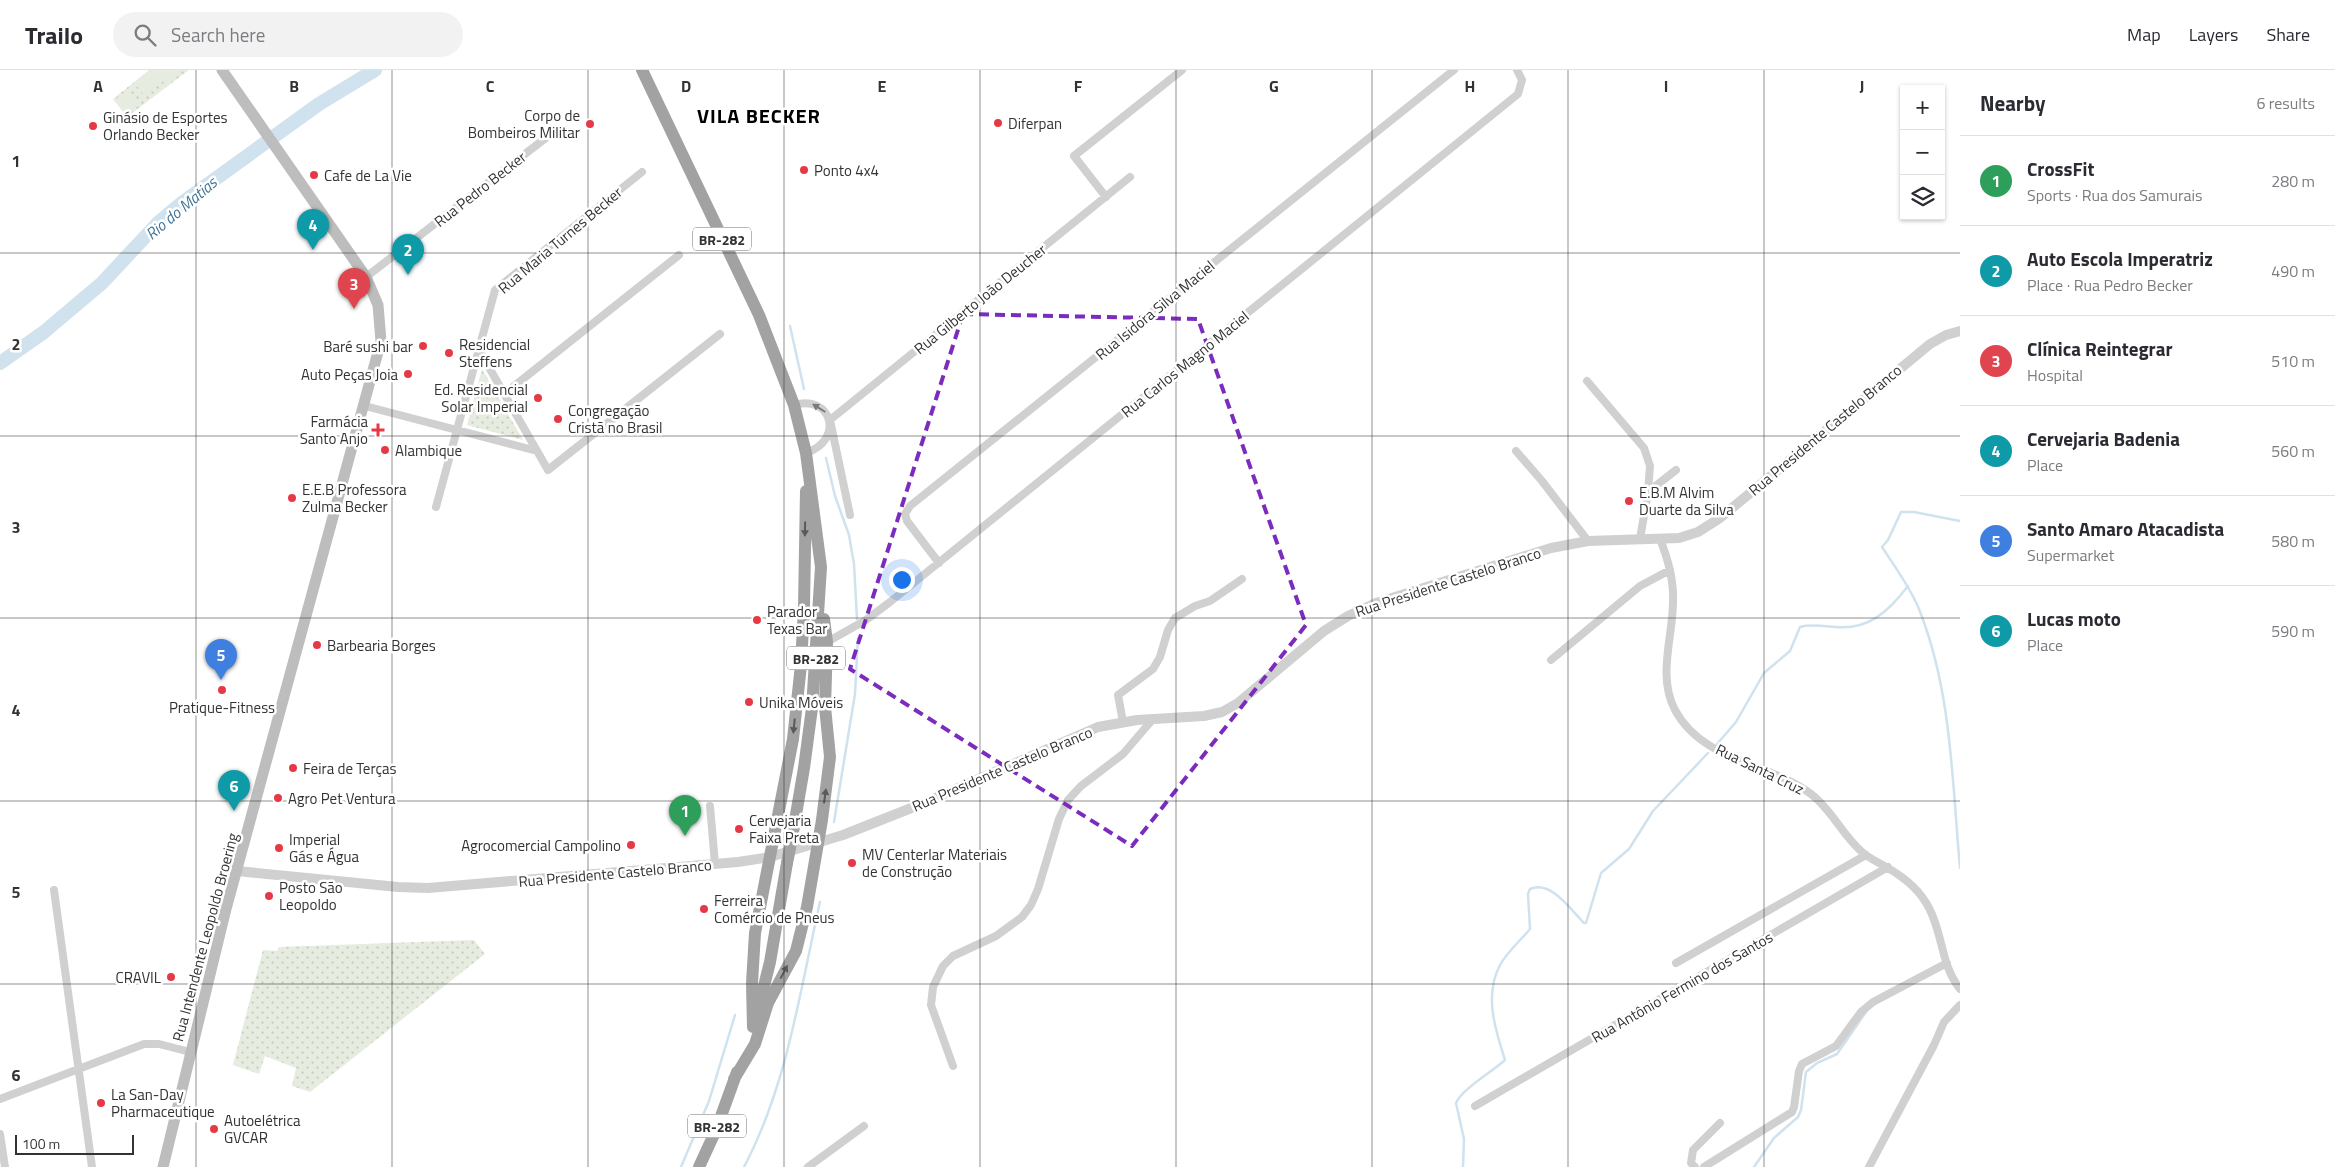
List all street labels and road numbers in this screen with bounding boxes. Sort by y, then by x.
street label: Rua Pedro Becker [429,146,531,232]
street label: Rua Maria Turnes Becker [493,181,627,299]
road number: BR-282 [693,227,751,250]
street label: Rua Gilberto João Deucher [909,238,1051,360]
street label: Rua Isidora Silva Maciel [1090,255,1220,365]
street label: Rua Carlos Magno Maciel [1116,305,1254,423]
street label: Rua Presidente Castelo Branco [1743,359,1907,501]
street label: Rua Presidente Castelo Branco [1352,541,1544,623]
road number: BR-282 [787,646,845,670]
street label: Rua Presidente Castelo Branco [908,720,1096,817]
street label: Rua Santa Cruz [1712,738,1808,800]
street label: Rua Intendente Leopoldo Broering [166,830,244,1044]
street label: Rua Presidente Castelo Branco [517,853,713,893]
street label: Rua Antônio Fermino dos Santos [1587,926,1777,1048]
road number: BR-282 [688,1114,746,1138]

